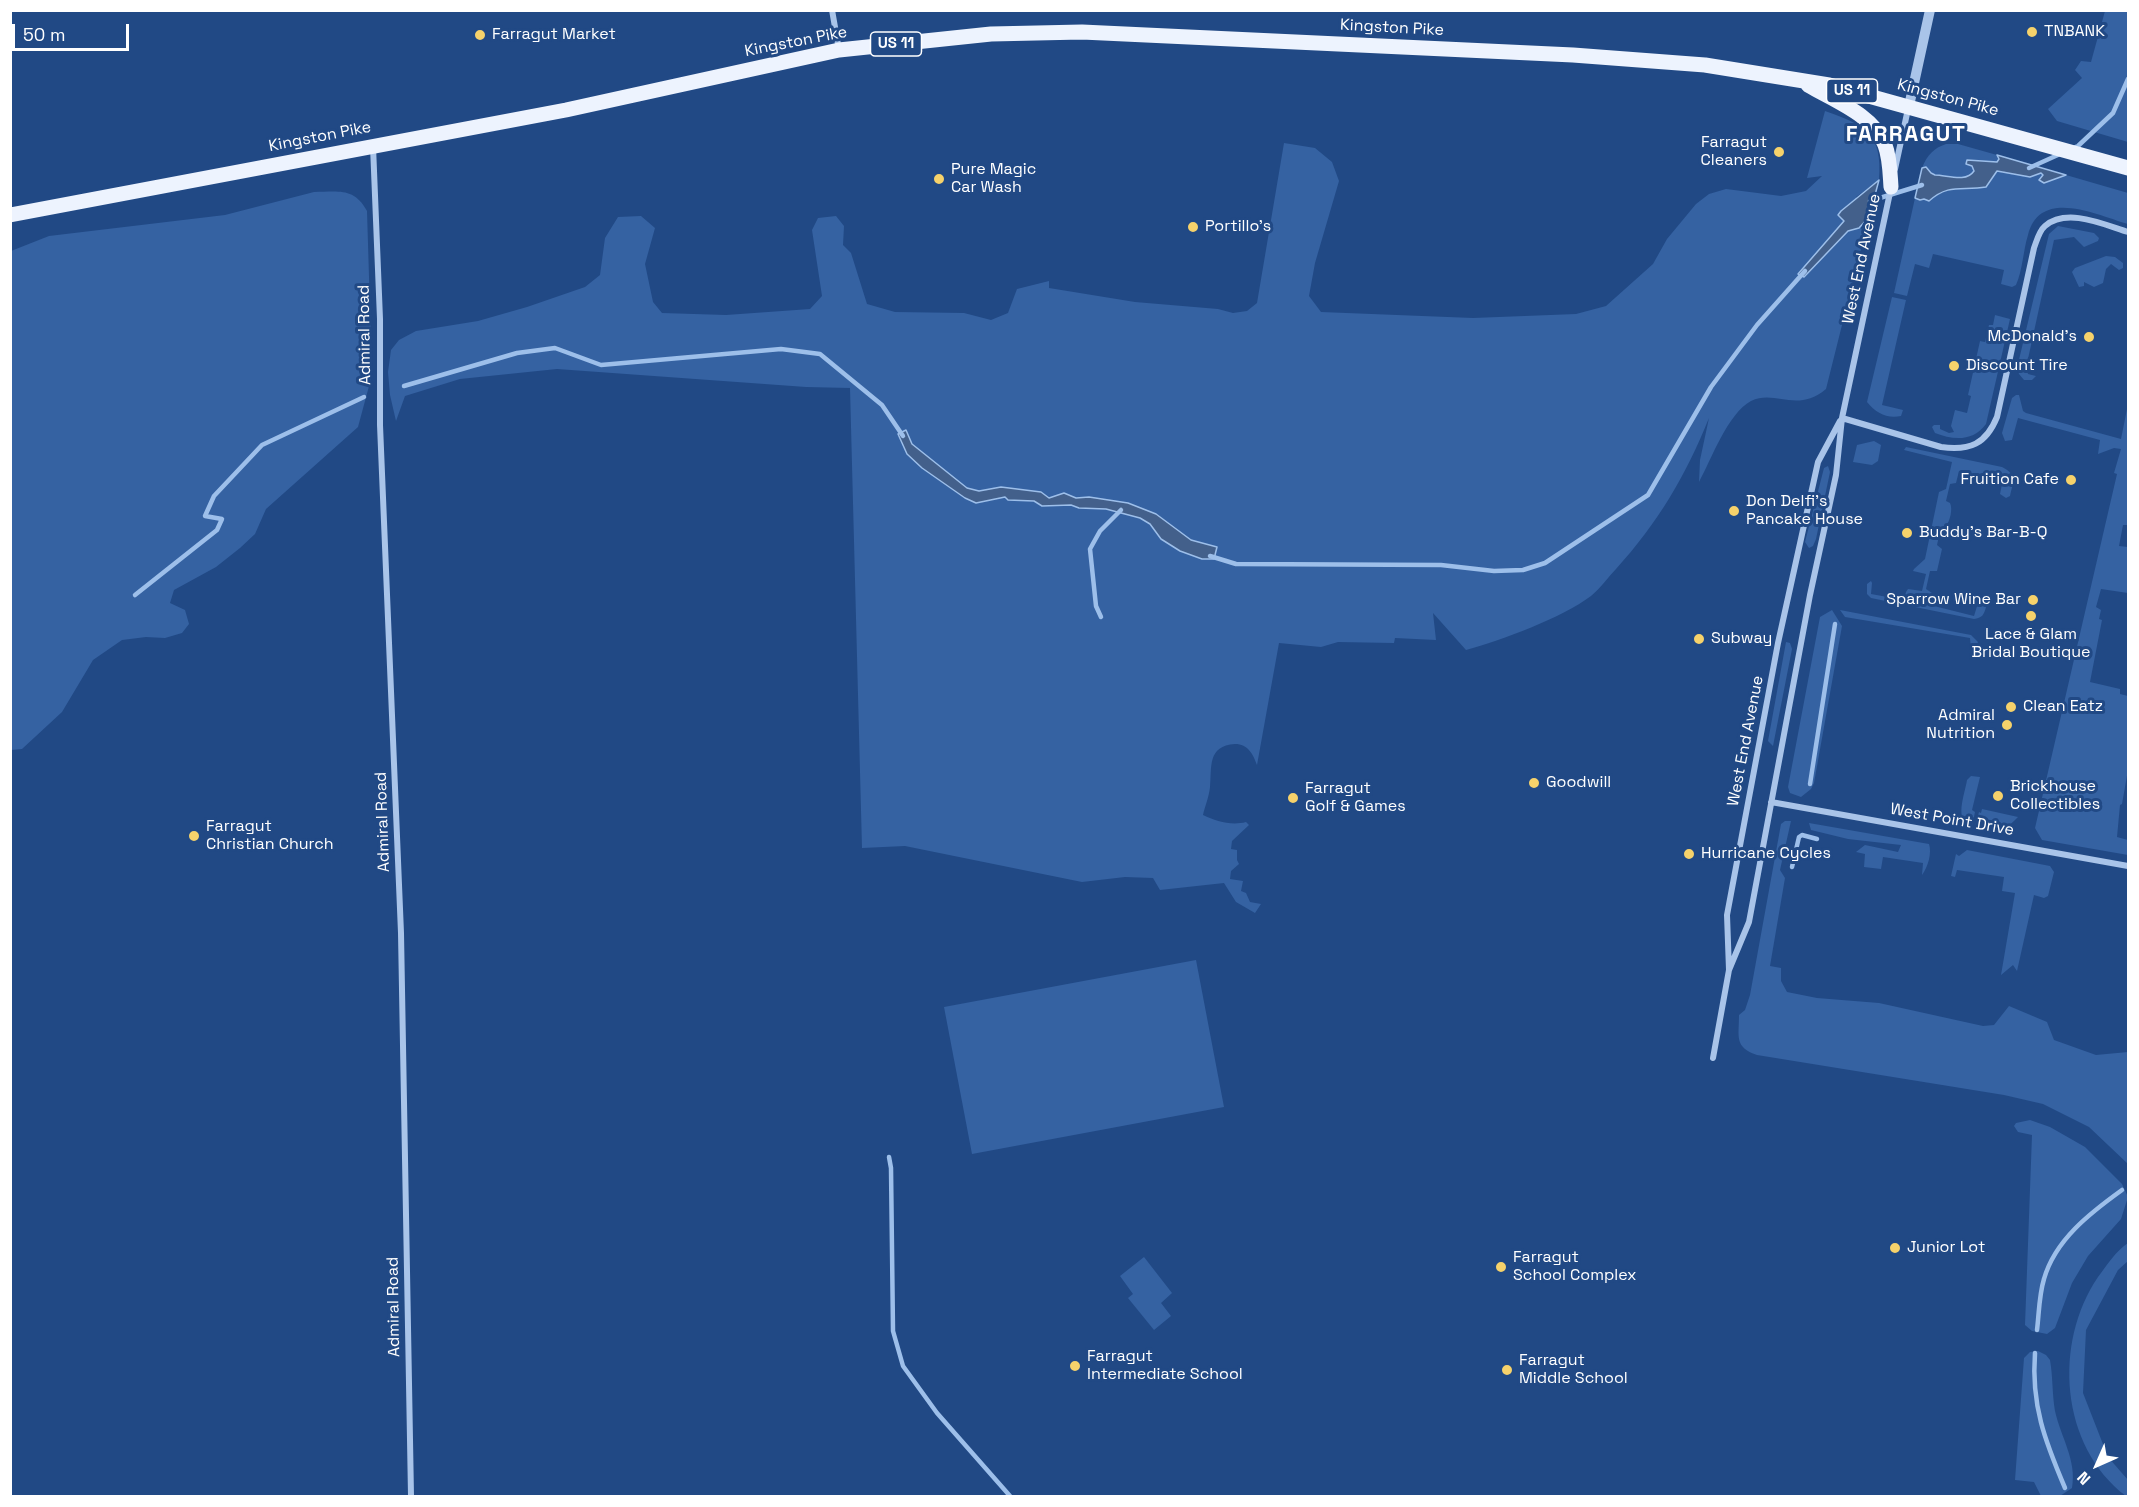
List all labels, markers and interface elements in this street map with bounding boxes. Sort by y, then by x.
scale bar [15,12,132,50]
street label: Kingston Pike [1340,16,1444,40]
place label: TNBANK [2044,22,2105,42]
text: 50 m [23,23,65,46]
street label: Kingston Pike [743,23,849,61]
place label: Farragut Market [492,25,616,45]
marker: TNBANK [2025,25,2039,39]
marker: Farragut Market [473,28,487,42]
road number: US 11 [870,32,922,56]
street label: Kingston Pike [1895,75,2001,121]
road number: US 11 [1826,79,1878,103]
street label: Kingston Pike [267,118,373,156]
district label: FARRAGUT [1846,122,1966,148]
place label: Farragut Cleaners [1701,133,1767,171]
marker: Farragut Cleaners [1772,145,1786,159]
place label: Pure Magic Car Wash [951,160,1036,198]
marker: Pure Magic Car Wash [932,172,946,186]
street label: West End Avenue [1839,192,1885,326]
place label: Portillo's [1205,217,1271,237]
marker: Portillo's [1186,220,1200,234]
street label: Admiral Road [355,285,375,385]
place label: McDonald's [1987,327,2077,347]
marker: McDonald's [2082,330,2096,344]
place label: Discount Tire [1966,356,2068,376]
marker: Discount Tire [1947,359,1961,373]
place label: Fruition Cafe [1960,470,2059,490]
marker: Fruition Cafe [2064,473,2078,487]
place label: Don Delfi's Pancake House [1746,492,1863,530]
marker: Don Delfi's Pancake House [1727,504,1741,518]
place label: Buddy's Bar-B-Q [1919,523,2048,543]
marker: Buddy's Bar-B-Q [1900,526,1914,540]
place label: Sparrow Wine Bar [1886,590,2021,610]
marker: Sparrow Wine Bar [2026,593,2040,607]
marker: Lace & Glam Bridal Boutique [2024,609,2038,623]
place label: Lace & Glam Bridal Boutique [1971,625,2091,663]
place label: Subway [1711,629,1772,649]
marker: Subway [1692,632,1706,646]
street label: West End Avenue [1724,674,1768,808]
place label: Clean Eatz [2023,697,2103,717]
marker: Clean Eatz [2004,700,2018,714]
place label: Admiral Nutrition [1926,706,1995,744]
marker: Admiral Nutrition [2000,718,2014,732]
street label: Admiral Road [372,772,394,872]
place label: Goodwill [1546,773,1611,793]
marker: Goodwill [1527,776,1541,790]
place label: Brickhouse Collectibles [2010,777,2100,815]
place label: Farragut Golf & Games [1305,779,1406,817]
marker: Brickhouse Collectibles [1991,789,2005,803]
marker: Farragut Golf & Games [1286,791,1300,805]
street label: West Point Drive [1889,800,2015,840]
place label: Farragut Christian Church [206,817,334,855]
marker: Farragut Christian Church [187,829,201,843]
place label: Hurricane Cycles [1701,844,1831,864]
marker: Hurricane Cycles [1682,847,1696,861]
place label: Junior Lot [1907,1238,1985,1258]
marker: Junior Lot [1888,1241,1902,1255]
place label: Farragut School Complex [1513,1248,1637,1286]
street label: Admiral Road [384,1257,404,1357]
marker: Farragut School Complex [1494,1260,1508,1274]
place label: Farragut Intermediate School [1087,1347,1243,1385]
place label: Farragut Middle School [1519,1351,1628,1389]
marker: Farragut Intermediate School [1068,1359,1082,1373]
marker: Farragut Middle School [1500,1363,1514,1377]
north arrow [2067,1435,2127,1495]
text: N [2073,1467,2095,1489]

